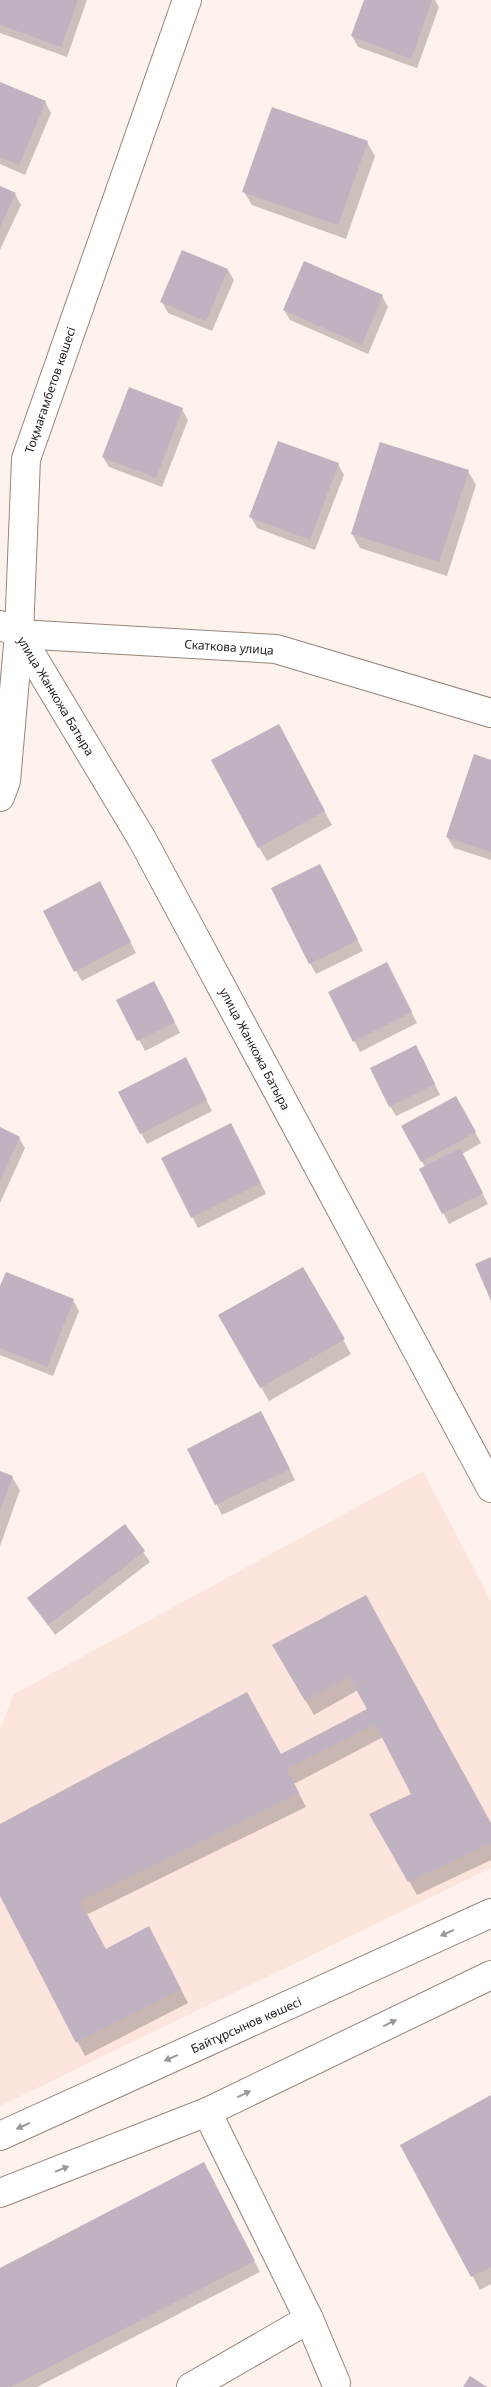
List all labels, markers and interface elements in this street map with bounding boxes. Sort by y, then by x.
street label: Тоқмағамбетов көшесі [20,325,80,455]
street label: улица Жанкожа Батыра [14,633,98,759]
street label: Скаткова улица [184,635,274,659]
street label: улица Жанкожа Батыра [216,985,294,1113]
one-way arrow [440,1930,454,1938]
street label: Байтұрсынов көшесі [188,1993,304,2057]
one-way arrow [383,2019,398,2027]
one-way arrow [164,2055,178,2063]
one-way arrow [237,2090,251,2098]
one-way arrow [16,2122,30,2130]
one-way arrow [54,2165,69,2172]

